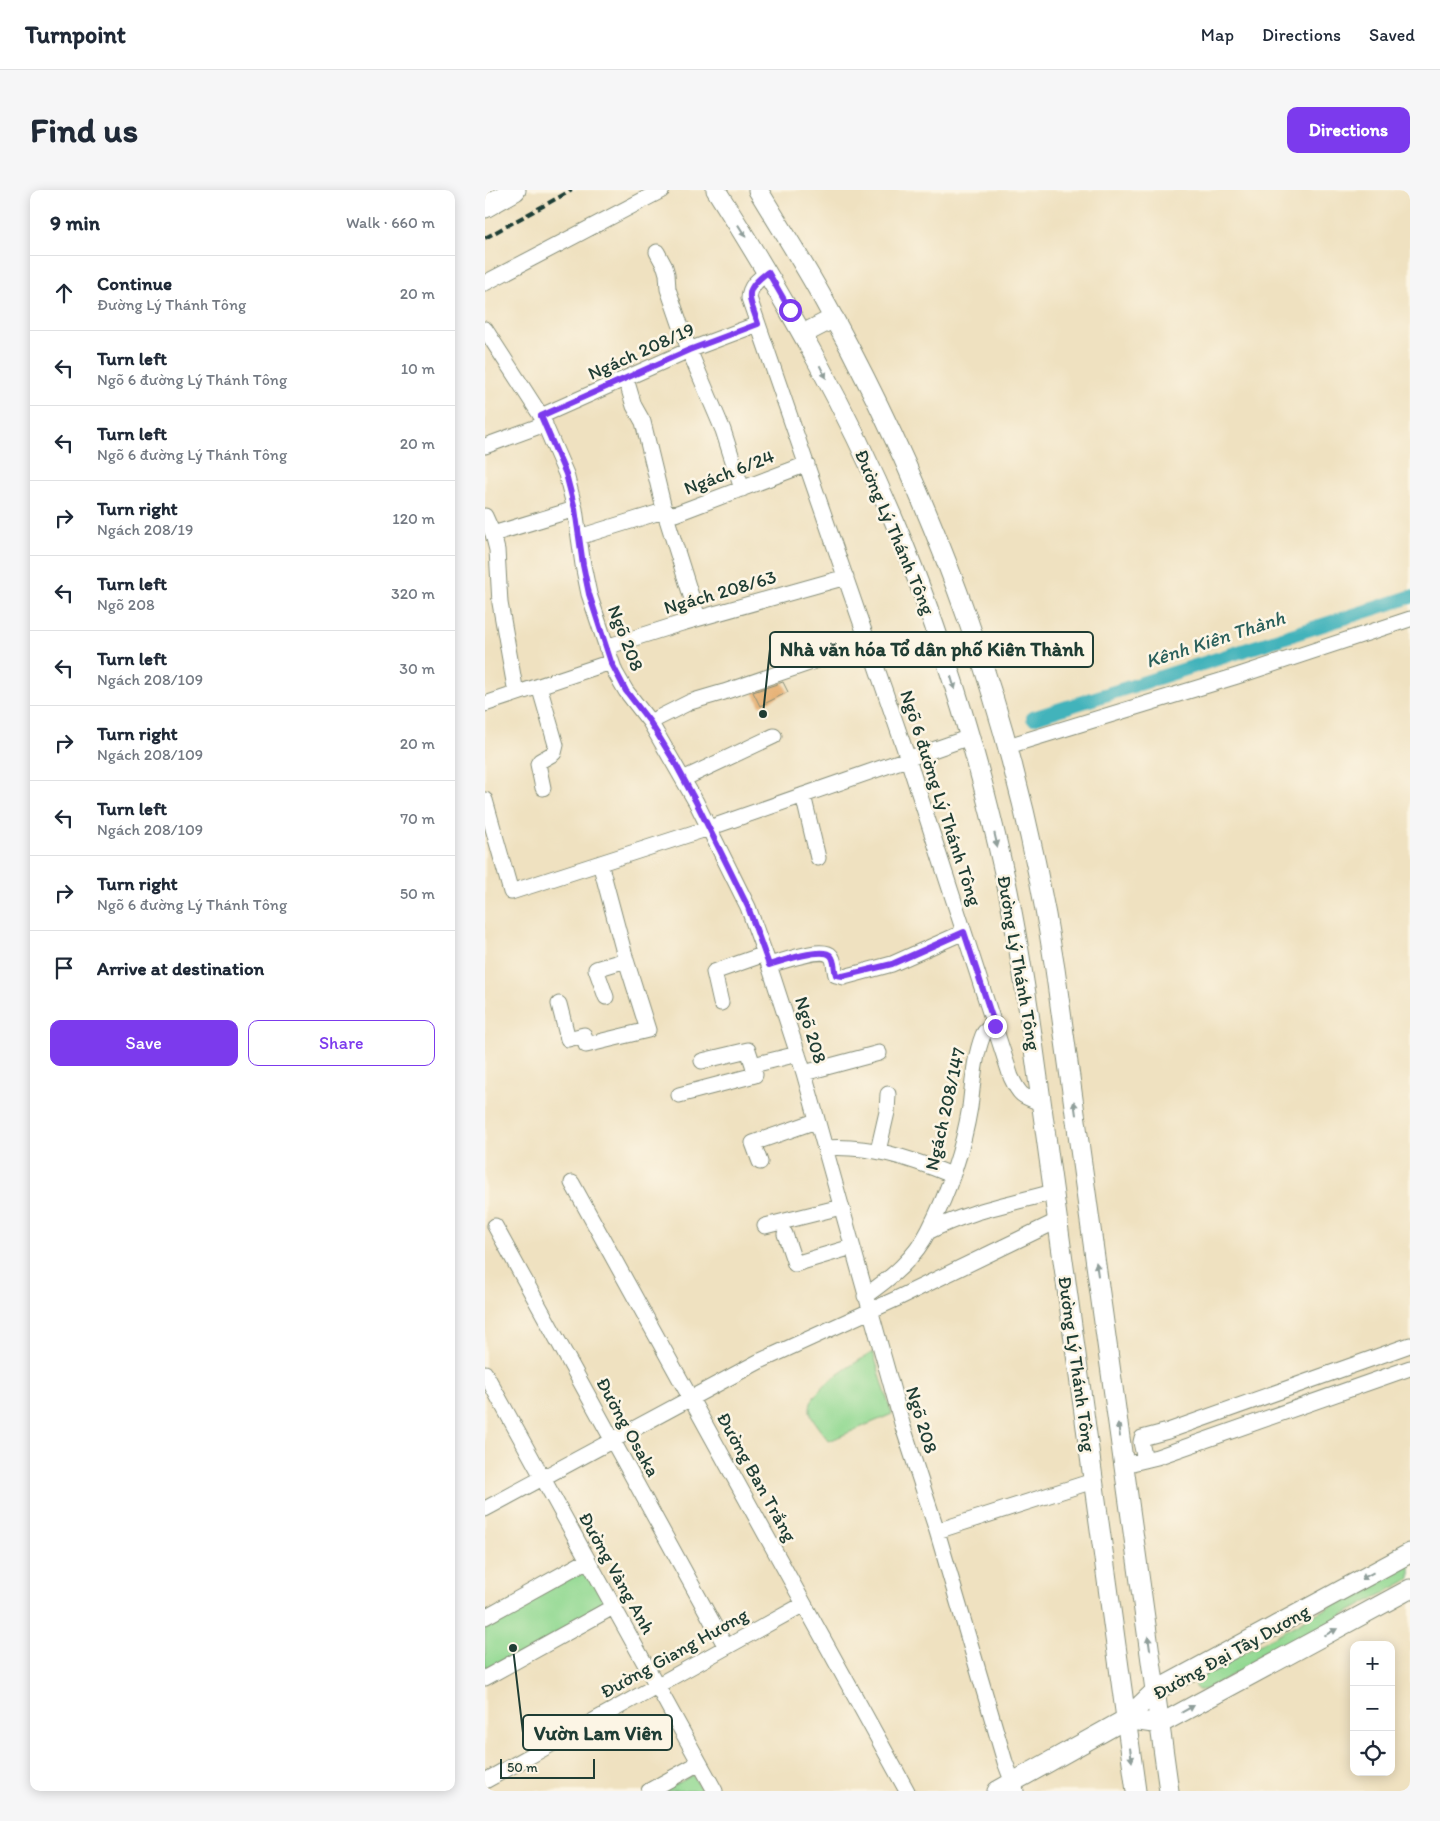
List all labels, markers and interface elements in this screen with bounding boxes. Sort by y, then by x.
text: Turnpoint [25,20,126,49]
text: Map [1201,24,1234,46]
text: Directions [1262,24,1341,46]
text: Saved [1369,24,1415,46]
button: Directions [1287,107,1410,153]
text: Find us [30,109,138,151]
text: 9 min [50,210,100,235]
text: Walk · 660 m [346,213,435,232]
one-way arrow [738,225,747,238]
text: Continue [97,272,172,295]
icon: ahead [50,279,78,307]
text: 20 m [400,284,435,303]
text: Đường Lý Thánh Tông [97,295,246,314]
route start [779,299,802,322]
street label: Ngách 208/19 [584,317,698,385]
text: Turn left [97,347,167,370]
icon: left [50,354,78,382]
text: 10 m [401,359,435,378]
one-way arrow [819,365,827,379]
text: Ngõ 6 đường Lý Thánh Tông [97,370,287,389]
text: Turn left [97,422,167,445]
icon: left [50,429,78,457]
text: 20 m [400,434,435,453]
street label: Ngách 6/24 [681,444,777,500]
text: Ngõ 6 đường Lý Thánh Tông [97,445,287,464]
street label: Đường Lý Thánh Tông [850,446,940,618]
text: Turn right [97,497,178,520]
icon: right [50,504,78,532]
text: 120 m [392,509,435,528]
text: Ngách 208/19 [97,520,193,539]
street label: Ngách 208/63 [661,565,779,619]
text: Turn left [97,572,167,595]
icon: left [50,579,78,607]
text: 320 m [391,584,435,603]
text: Ngõ 208 [97,595,155,614]
street label: Ngõ 208 [603,602,649,674]
water label: Kênh Kiên Thành [1142,605,1288,673]
callout: Nhà văn hóa Tổ dân phố Kiên Thành [770,632,1093,667]
text: Nhà văn hóa Tổ dân phố Kiên Thành [780,637,1084,662]
text: Turn left [97,647,167,670]
icon: left [50,654,78,682]
text: 30 m [399,659,435,678]
text: Ngách 208/109 [97,670,203,689]
one-way arrow [949,676,957,691]
street label: Ngõ 6 đường Lý Thánh Tông [895,687,987,909]
text: Turn right [97,722,178,745]
icon: right [50,729,78,757]
text: 20 m [400,734,435,753]
text: Ngách 208/109 [97,745,203,764]
text: Turn left [97,797,167,820]
icon: left [50,804,78,832]
text: 70 m [400,809,435,828]
text: Ngách 208/109 [97,820,203,839]
one-way arrow [992,832,1000,847]
text: Turn right [97,872,178,895]
street label: Đường Lý Thánh Tông [992,874,1046,1053]
icon: right [50,879,78,907]
text: 50 m [400,884,435,903]
text: Ngõ 6 đường Lý Thánh Tông [97,895,287,914]
icon: arrive [50,954,78,982]
text: Arrive at destination [97,957,264,980]
street label: Ngõ 208 [790,994,832,1066]
route end [984,1015,1007,1038]
button: Save [50,1020,238,1066]
button: Share [248,1020,435,1066]
street label: Ngách 208/147 [920,1045,970,1173]
one-way arrow [1071,1100,1079,1116]
one-way arrow [1093,1261,1101,1277]
street label: Đường Lý Thánh Tông [1053,1275,1101,1454]
street label: Đường Osaka [591,1373,665,1481]
street label: Ngõ 208 [901,1384,943,1456]
street label: Đường Ban Trắng [712,1408,802,1546]
one-way arrow [1115,1422,1123,1438]
street label: Đường Vàng Anh [574,1508,660,1638]
one-way arrow [1360,1572,1374,1580]
street label: Đường Đại Tây Dương [1149,1599,1314,1705]
street label: Đường Giang Hương [596,1603,752,1703]
one-way arrow [1324,1627,1338,1636]
one-way arrow [1145,1635,1153,1651]
map controls [1350,1641,1395,1776]
button: + [1350,1641,1395,1686]
button: − [1350,1686,1395,1731]
one-way arrow [1181,1705,1195,1713]
callout: Vườn Lam Viên [523,1715,672,1750]
text: Vườn Lam Viên [534,1721,663,1745]
button: locate [1350,1731,1395,1776]
one-way arrow [1127,1747,1135,1763]
scale bar [500,1756,595,1779]
text: 50 m [507,1759,538,1776]

